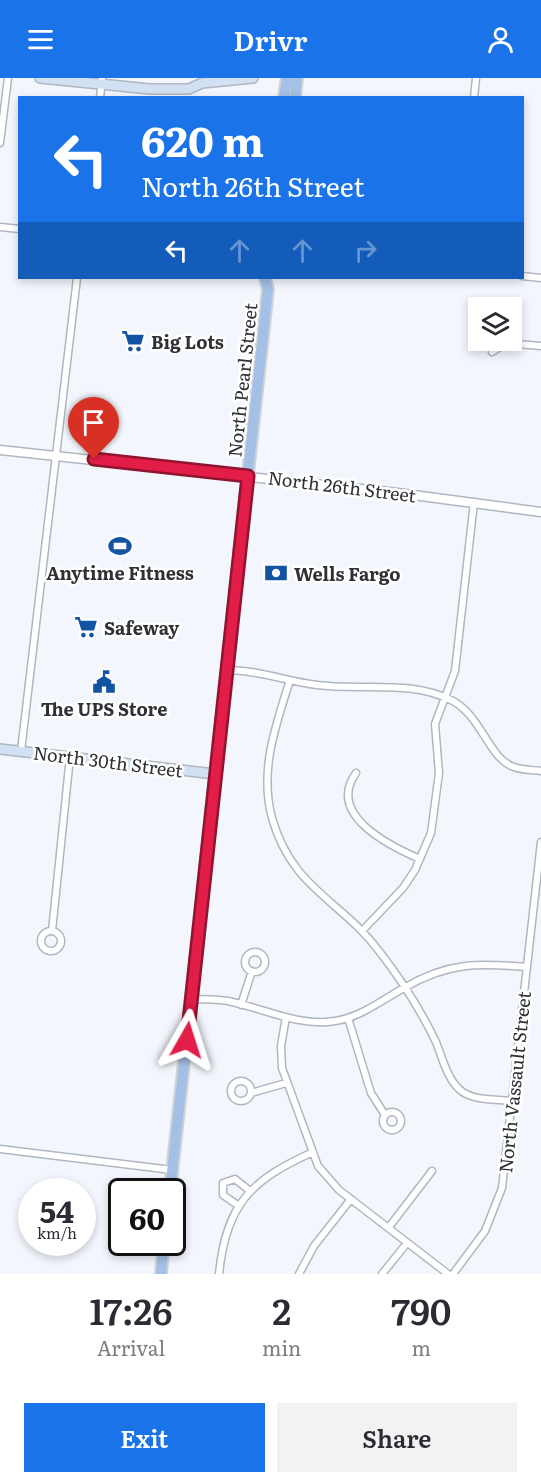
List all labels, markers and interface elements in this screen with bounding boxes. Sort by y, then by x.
text: Drivr [234,19,307,59]
icon: menu [24,23,57,56]
icon: person [484,23,517,56]
text: 620 m [141,108,264,170]
icon: left [42,120,120,198]
text: North 26th Street [141,165,364,205]
icon: left [160,234,193,267]
icon: ahead [223,234,256,267]
icon: ahead [286,234,319,267]
icon: right [349,234,382,267]
map controls [468,297,522,351]
button: layers [468,297,522,351]
street label: North Pearl Street [220,301,264,458]
supermarket icon: Big Lots [120,328,146,354]
place label: Big Lots [151,328,224,355]
pin [68,397,119,459]
icon: arrive [77,406,110,439]
street label: North 26th Street [266,464,418,509]
sports icon: Anytime Fitness [107,533,133,559]
place label: Anytime Fitness [46,559,194,586]
bank icon: Wells Fargo [263,560,289,586]
place label: Wells Fargo [294,560,401,587]
supermarket icon: Safeway [73,614,99,640]
place label: Safeway [104,614,179,641]
public building icon: The UPS Store [91,669,117,695]
place label: The UPS Store [41,695,167,722]
street label: North 30th Street [32,738,185,784]
street label: North Vassault Street [491,989,537,1174]
position arrow [155,1008,219,1072]
speed limit sign: 60 [108,1178,186,1256]
text: 54 [40,1188,74,1232]
text: km/h [37,1221,77,1244]
text: 17:26 [90,1283,173,1336]
text: 2 [272,1283,291,1336]
text: 790 [391,1283,451,1336]
text: Arrival [97,1332,165,1362]
text: min [262,1332,301,1362]
text: m [411,1332,431,1362]
button: Exit [24,1403,265,1472]
button: Share [277,1403,517,1472]

